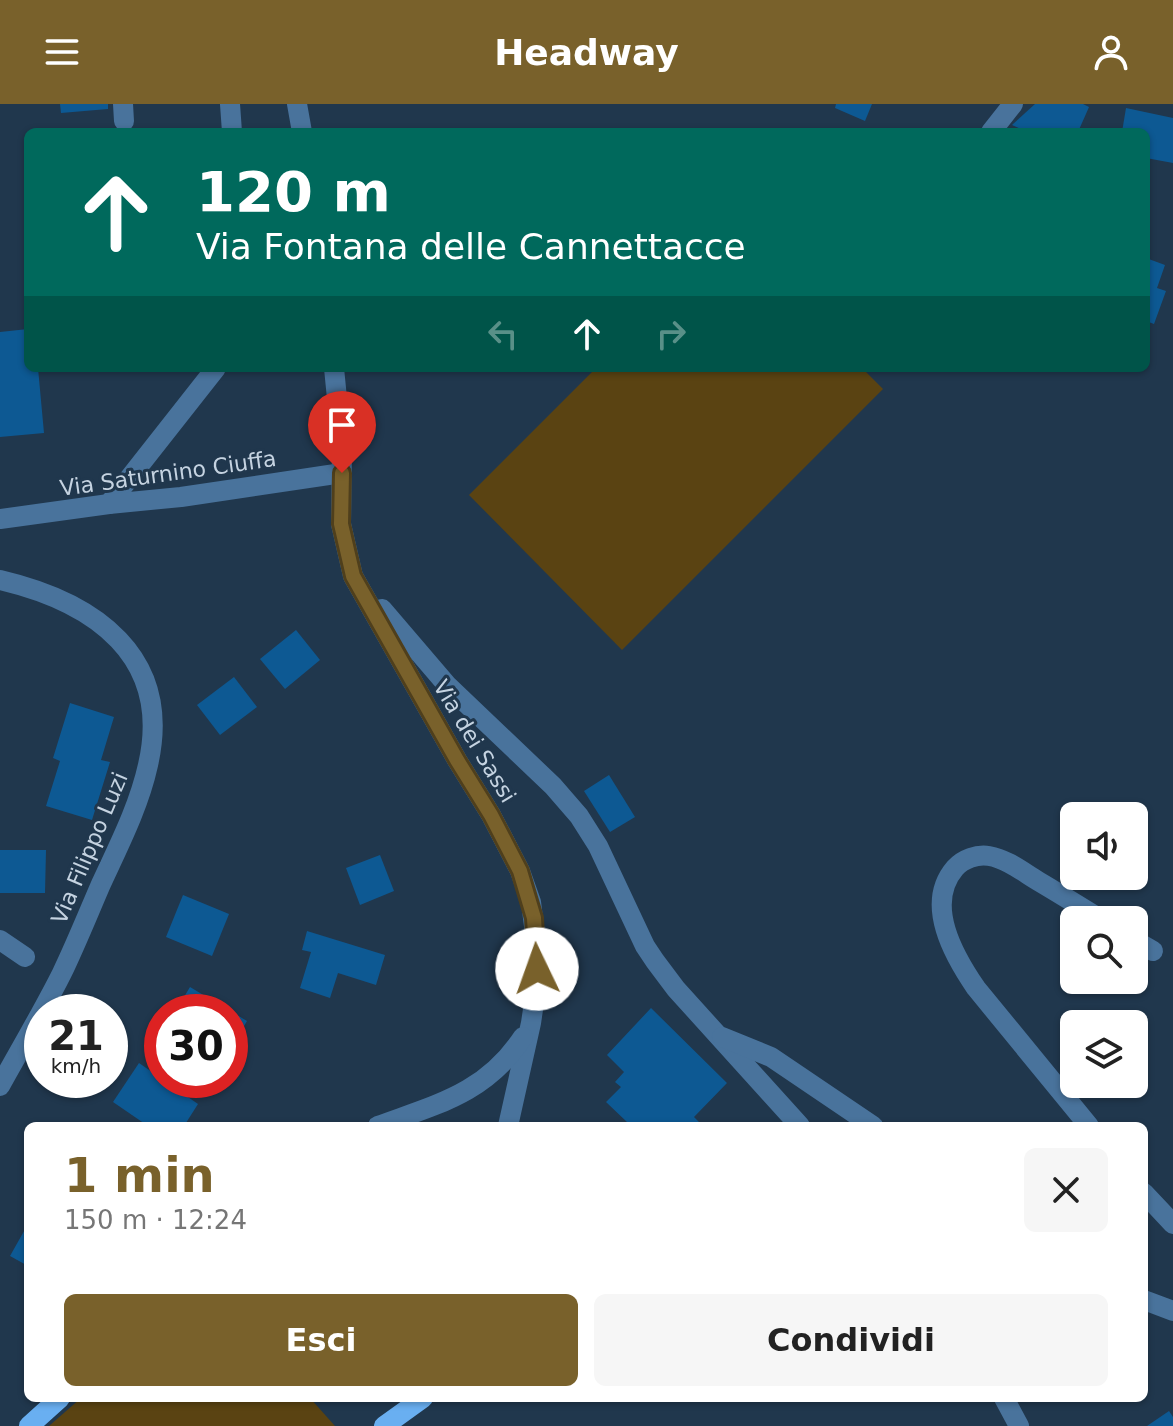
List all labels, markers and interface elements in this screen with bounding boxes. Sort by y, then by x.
icon: menu [40,30,84,74]
icon: person [1089,30,1133,74]
text: Headway [494,32,679,73]
text: 120 m [196,159,391,224]
icon: ahead [64,160,168,264]
text: Via Fontana delle Cannettacce [196,226,746,267]
icon: left [481,312,525,356]
icon: ahead [565,312,609,356]
icon: right [649,312,693,356]
pin [308,391,376,473]
icon: arrive [320,403,364,447]
street label: Via Saturnino Ciuffa [58,446,278,501]
street label: Via dei Sassi [428,676,521,807]
street label: Via Filippo Luzi [46,769,133,928]
map controls [1060,802,1148,1098]
button: sound [1060,802,1148,890]
button: search [1060,906,1148,994]
position arrow [495,927,579,1011]
speed limit sign: 30 [144,994,248,1098]
button: layers [1060,1010,1148,1098]
text: 21 [48,1013,104,1059]
text: km/h [51,1054,101,1078]
text: 1 min [64,1147,215,1203]
button: close [1024,1148,1108,1232]
text: 150 m · 12:24 [64,1205,247,1235]
button: Esci [64,1294,578,1386]
button: Condividi [594,1294,1108,1386]

